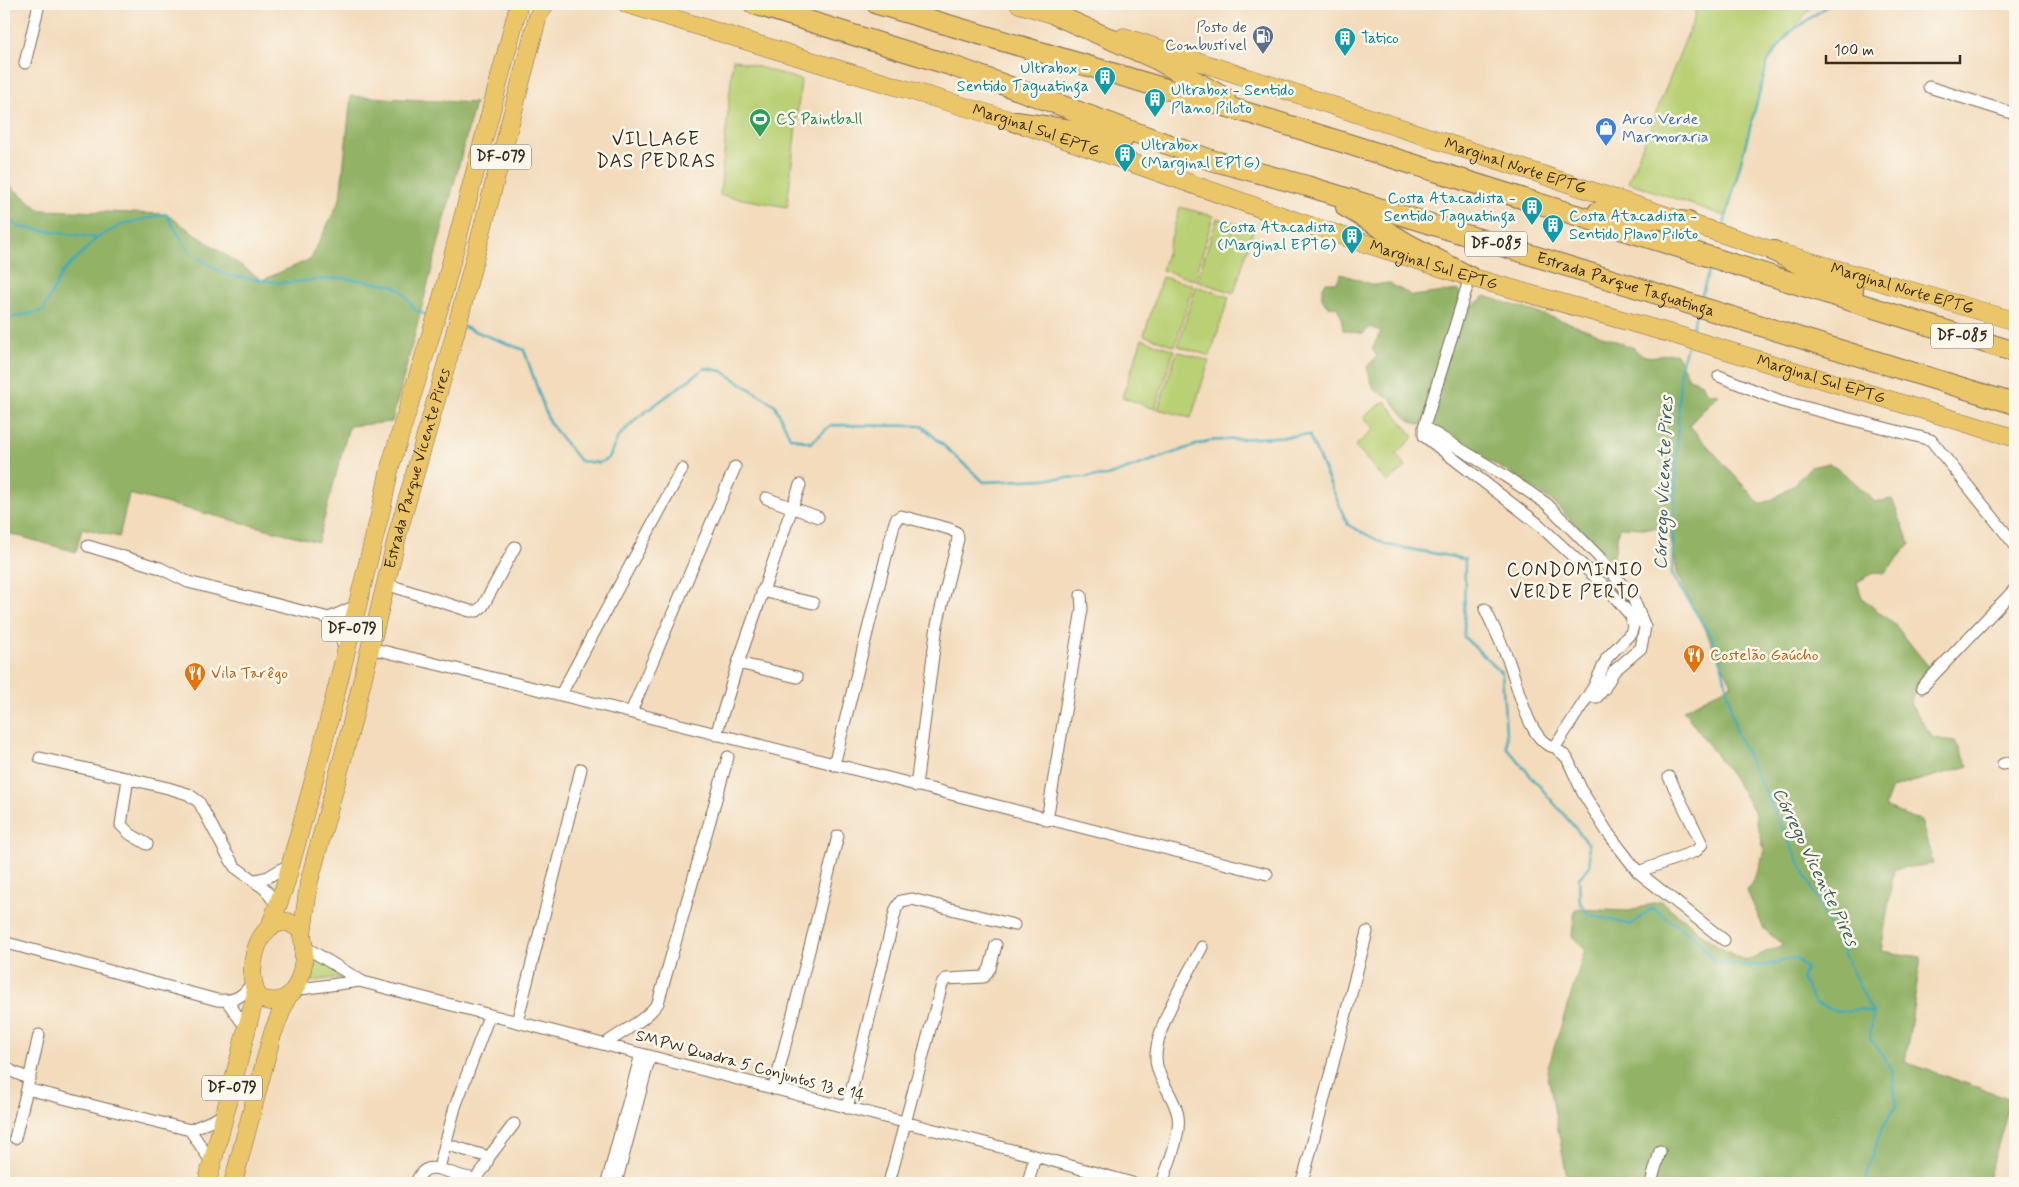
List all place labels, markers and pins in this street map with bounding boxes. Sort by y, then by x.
place label: Posto de Combustível [1165,17,1247,56]
fuel station icon: Posto de Combustível [1251,24,1275,55]
building icon: Tatico [1333,26,1357,57]
place label: Tatico [1361,28,1399,49]
place label: Ultrabox - Sentido Taguatinga [957,58,1089,98]
building icon: Ultrabox - Sentido Taguatinga [1093,65,1117,96]
place label: Ultrabox - Sentido Plano Piloto [1171,80,1294,119]
building icon: Ultrabox - Sentido Plano Piloto [1143,87,1167,118]
sports icon: CS Paintball [748,107,772,138]
place label: CS Paintball [776,109,862,130]
place label: Arco Verde Marmoraria [1622,109,1709,148]
shop icon: Arco Verde Marmoraria [1594,116,1618,147]
place label: Ultrabox (Marginal EPTG) [1141,135,1260,175]
building icon: Ultrabox (Marginal EPTG) [1113,142,1137,173]
place label: Costa Atacadista - Sentido Taguatinga [1384,188,1516,228]
building icon: Costa Atacadista - Sentido Taguatinga [1520,195,1544,226]
place label: Costa Atacadista - Sentido Plano Piloto [1569,206,1698,245]
building icon: Costa Atacadista - Sentido Plano Piloto [1541,213,1565,244]
place label: Costa Atacadista (Marginal EPTG) [1217,217,1336,257]
building icon: Costa Atacadista (Marginal EPTG) [1340,224,1364,255]
restaurant icon: Costelão Gaúcho [1682,643,1706,674]
place label: Costelão Gaúcho [1710,645,1819,666]
restaurant icon: Vila Tarêgo [183,661,207,692]
place label: Vila Tarêgo [211,663,288,684]

